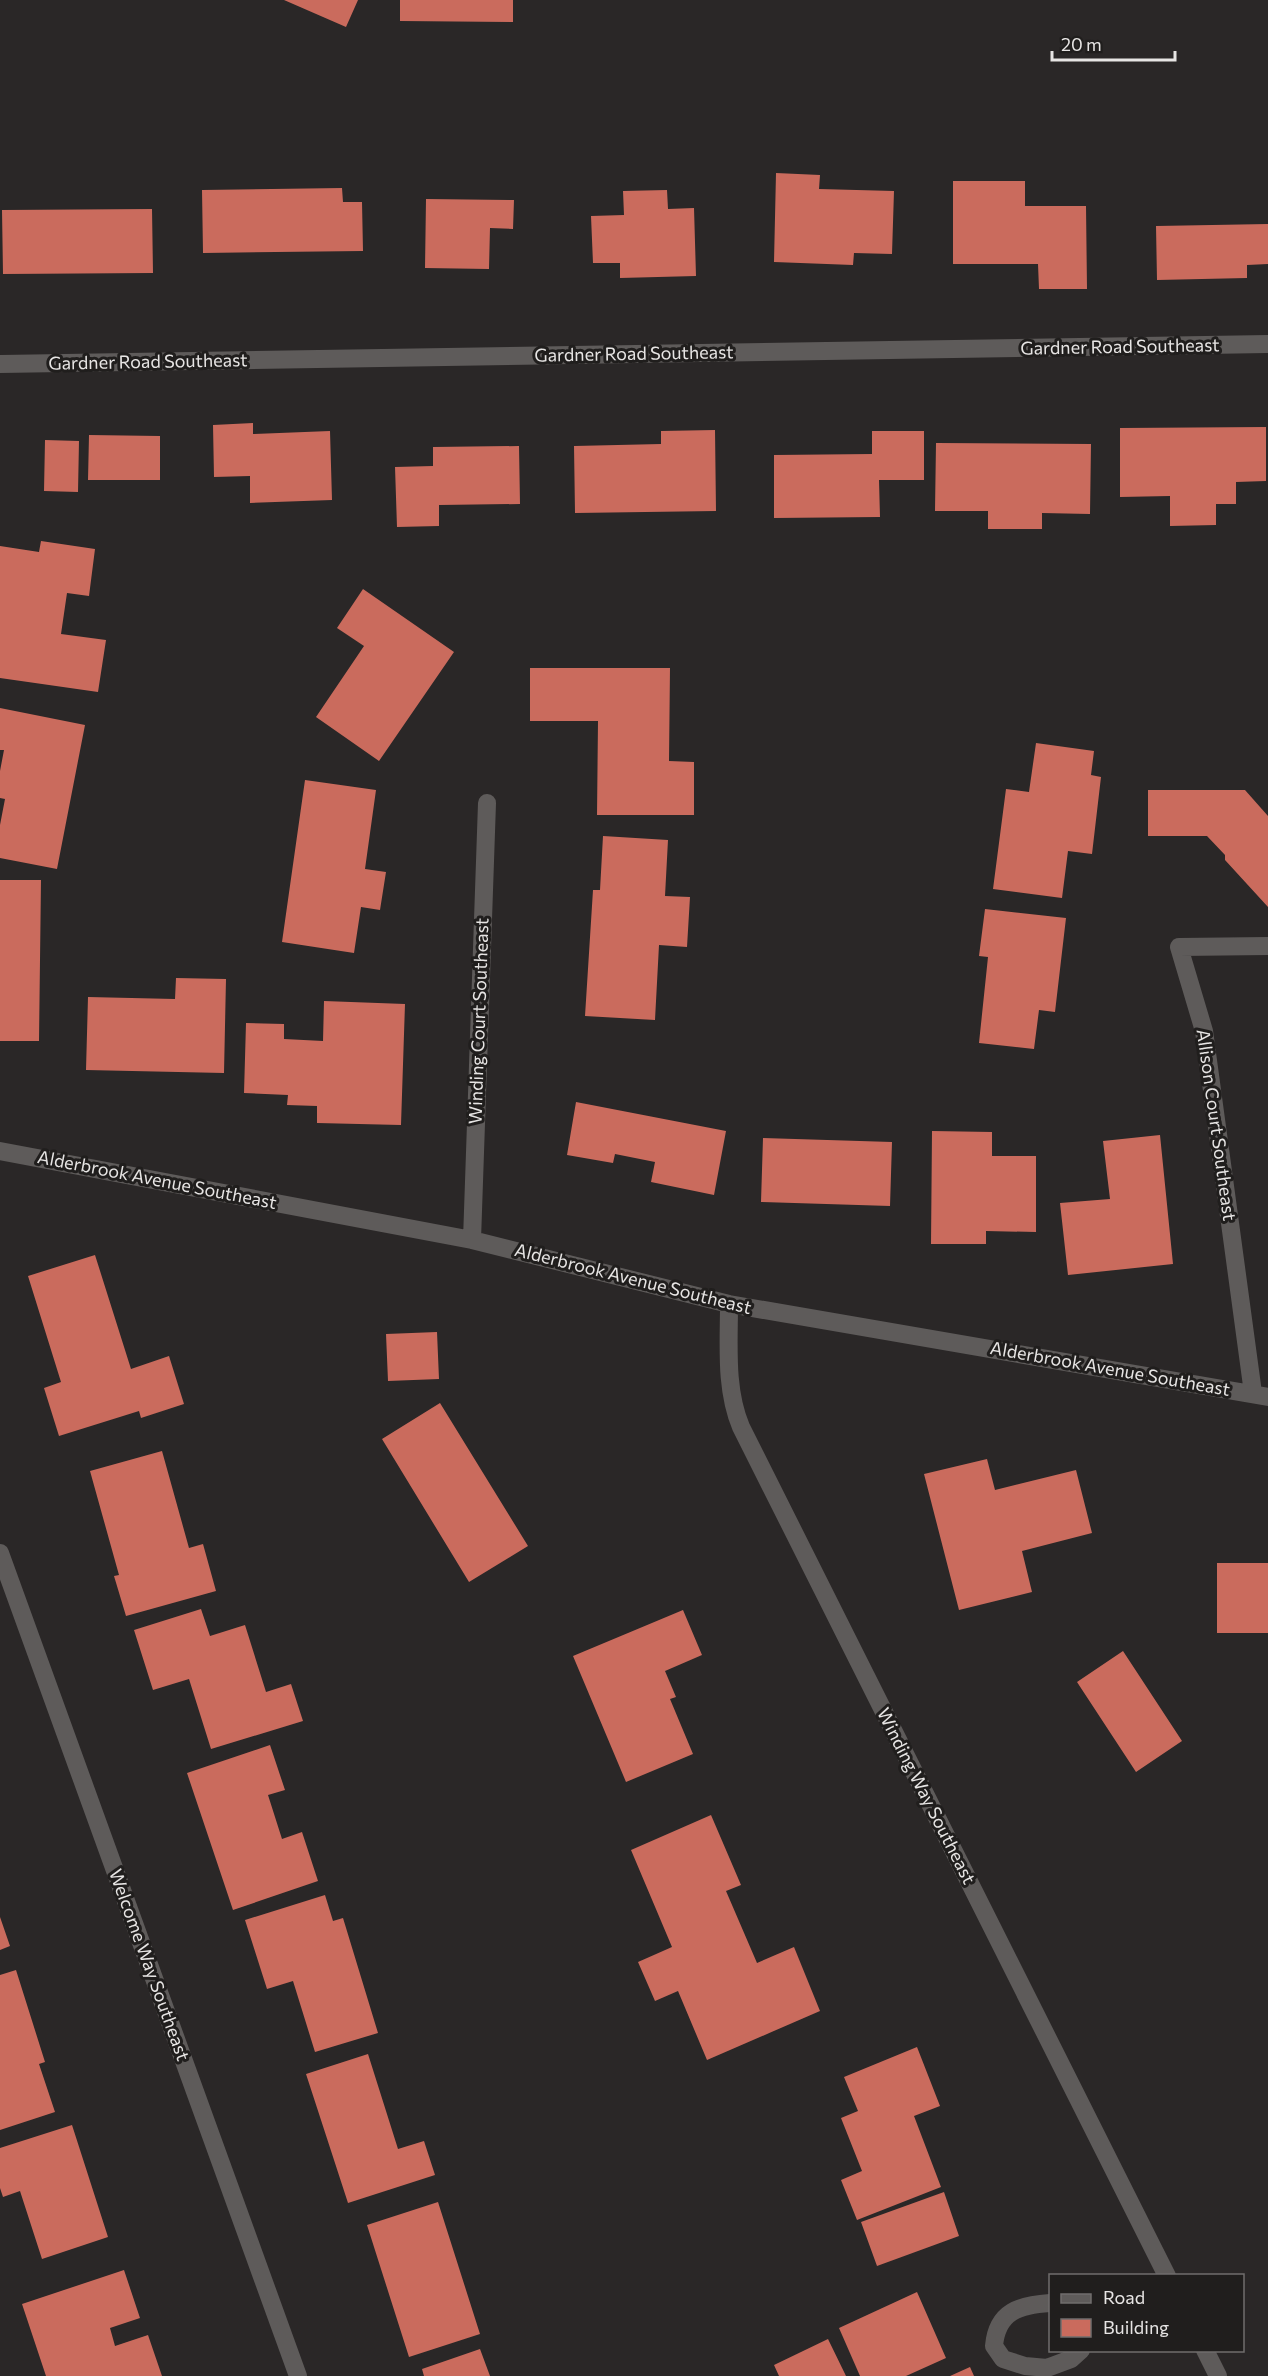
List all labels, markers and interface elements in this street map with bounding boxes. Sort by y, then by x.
scale bar [1052,24,1175,62]
text: 20 m [1061,33,1102,55]
street label: Gardner Road Southeast [1020,333,1220,359]
street label: Gardner Road Southeast [534,340,734,366]
street label: Gardner Road Southeast [48,348,248,374]
street label: Winding Court Southeast [463,917,493,1125]
street label: Allison Court Southeast [1193,1027,1241,1222]
street label: Alderbrook Avenue Southeast [36,1145,279,1213]
street label: Alderbrook Avenue Southeast [513,1238,754,1318]
street label: Alderbrook Avenue Southeast [988,1336,1232,1400]
street label: Winding Way Southeast [873,1704,981,1887]
street label: Welcome Way Southeast [105,1866,195,2063]
legend [1049,2274,1244,2352]
text: Road [1103,2286,1145,2308]
text: Building [1103,2316,1169,2338]

